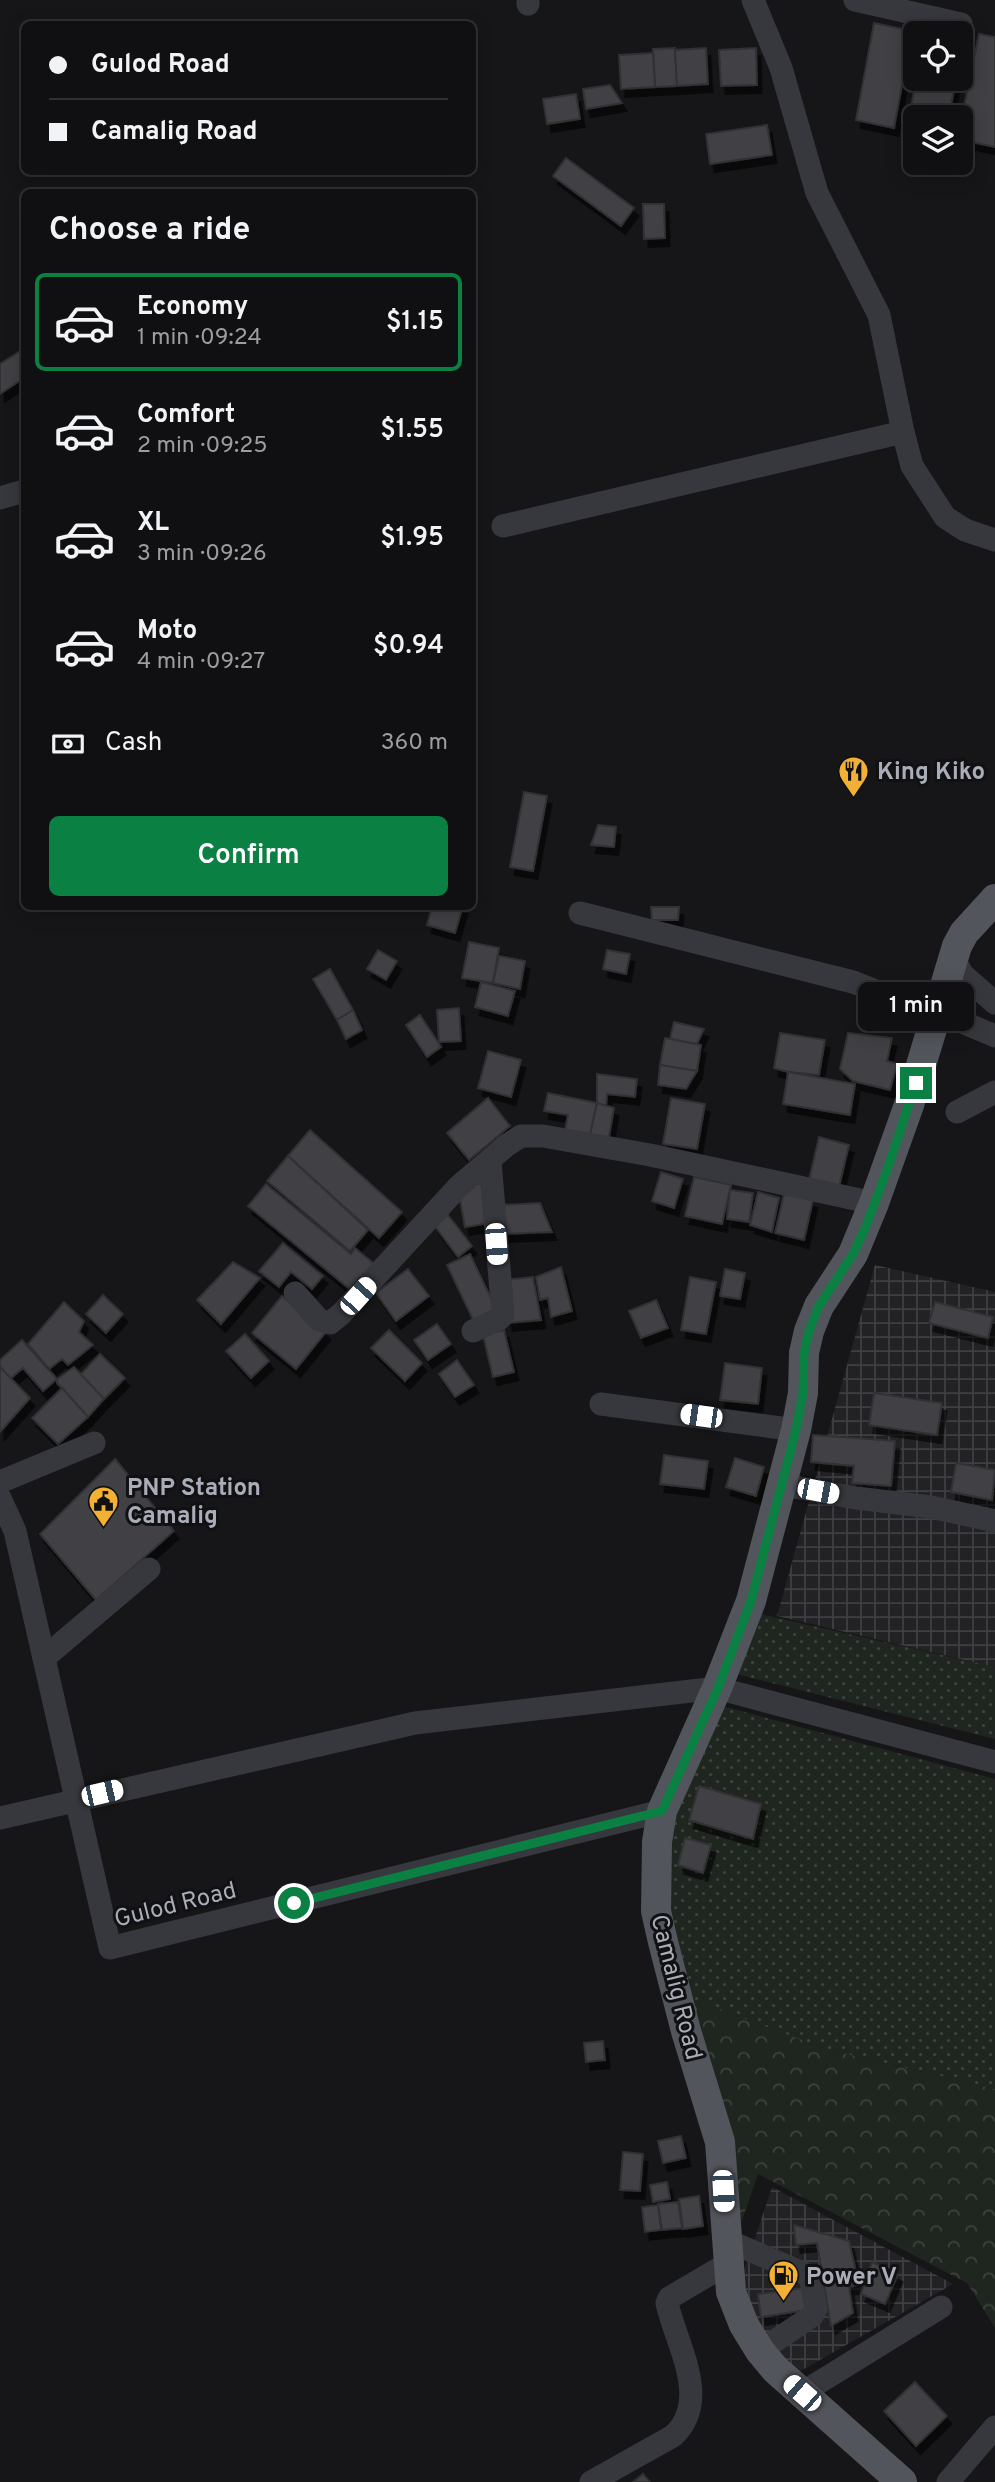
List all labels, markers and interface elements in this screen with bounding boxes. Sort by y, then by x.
map controls [903,21,973,175]
button: locate [903,21,973,91]
text: Gulod Road [91,49,230,82]
button: layers [903,105,973,175]
text: Camalig Road [91,116,258,149]
text: Choose a ride [49,211,250,251]
icon: car [53,291,116,354]
text: Economy [137,291,248,324]
text: $1.15 [386,306,444,339]
text: 1 min · 09:24 [137,324,262,353]
icon: car [53,399,116,462]
text: Comfort [137,399,235,432]
text: $1.55 [380,414,444,447]
text: 2 min · 09:25 [137,432,268,461]
icon: car [53,507,116,570]
text: XL [137,507,169,540]
text: $1.95 [380,522,444,555]
text: 3 min · 09:26 [137,540,267,569]
icon: car [53,615,116,678]
text: Moto [137,615,197,648]
text: $0.94 [373,630,444,663]
text: 4 min · 09:27 [137,648,265,677]
icon: cash [49,725,87,763]
text: Cash [105,727,162,760]
text: 360 m [381,729,448,758]
restaurant icon: King Kiko [837,754,871,798]
place label: King Kiko [877,758,985,788]
button: Confirm [49,816,448,896]
callout: 1 min [858,982,974,1030]
text: 1 min [889,992,943,1021]
route end [900,1067,932,1099]
car [485,1222,508,1266]
car [337,1273,380,1319]
car [679,1403,724,1429]
place label: PNP Station Camalig [127,1474,261,1532]
car [796,1477,841,1505]
public building icon: PNP Station Camalig [87,1484,121,1528]
car [80,1778,125,1808]
street label: Gulod Road [111,1876,240,1936]
route start [278,1887,310,1919]
street label: Camalig Road [643,1912,708,2063]
car [712,2169,735,2213]
fuel station icon: Power V [766,2259,800,2303]
place label: Power V [806,2263,897,2293]
car [780,2371,825,2415]

